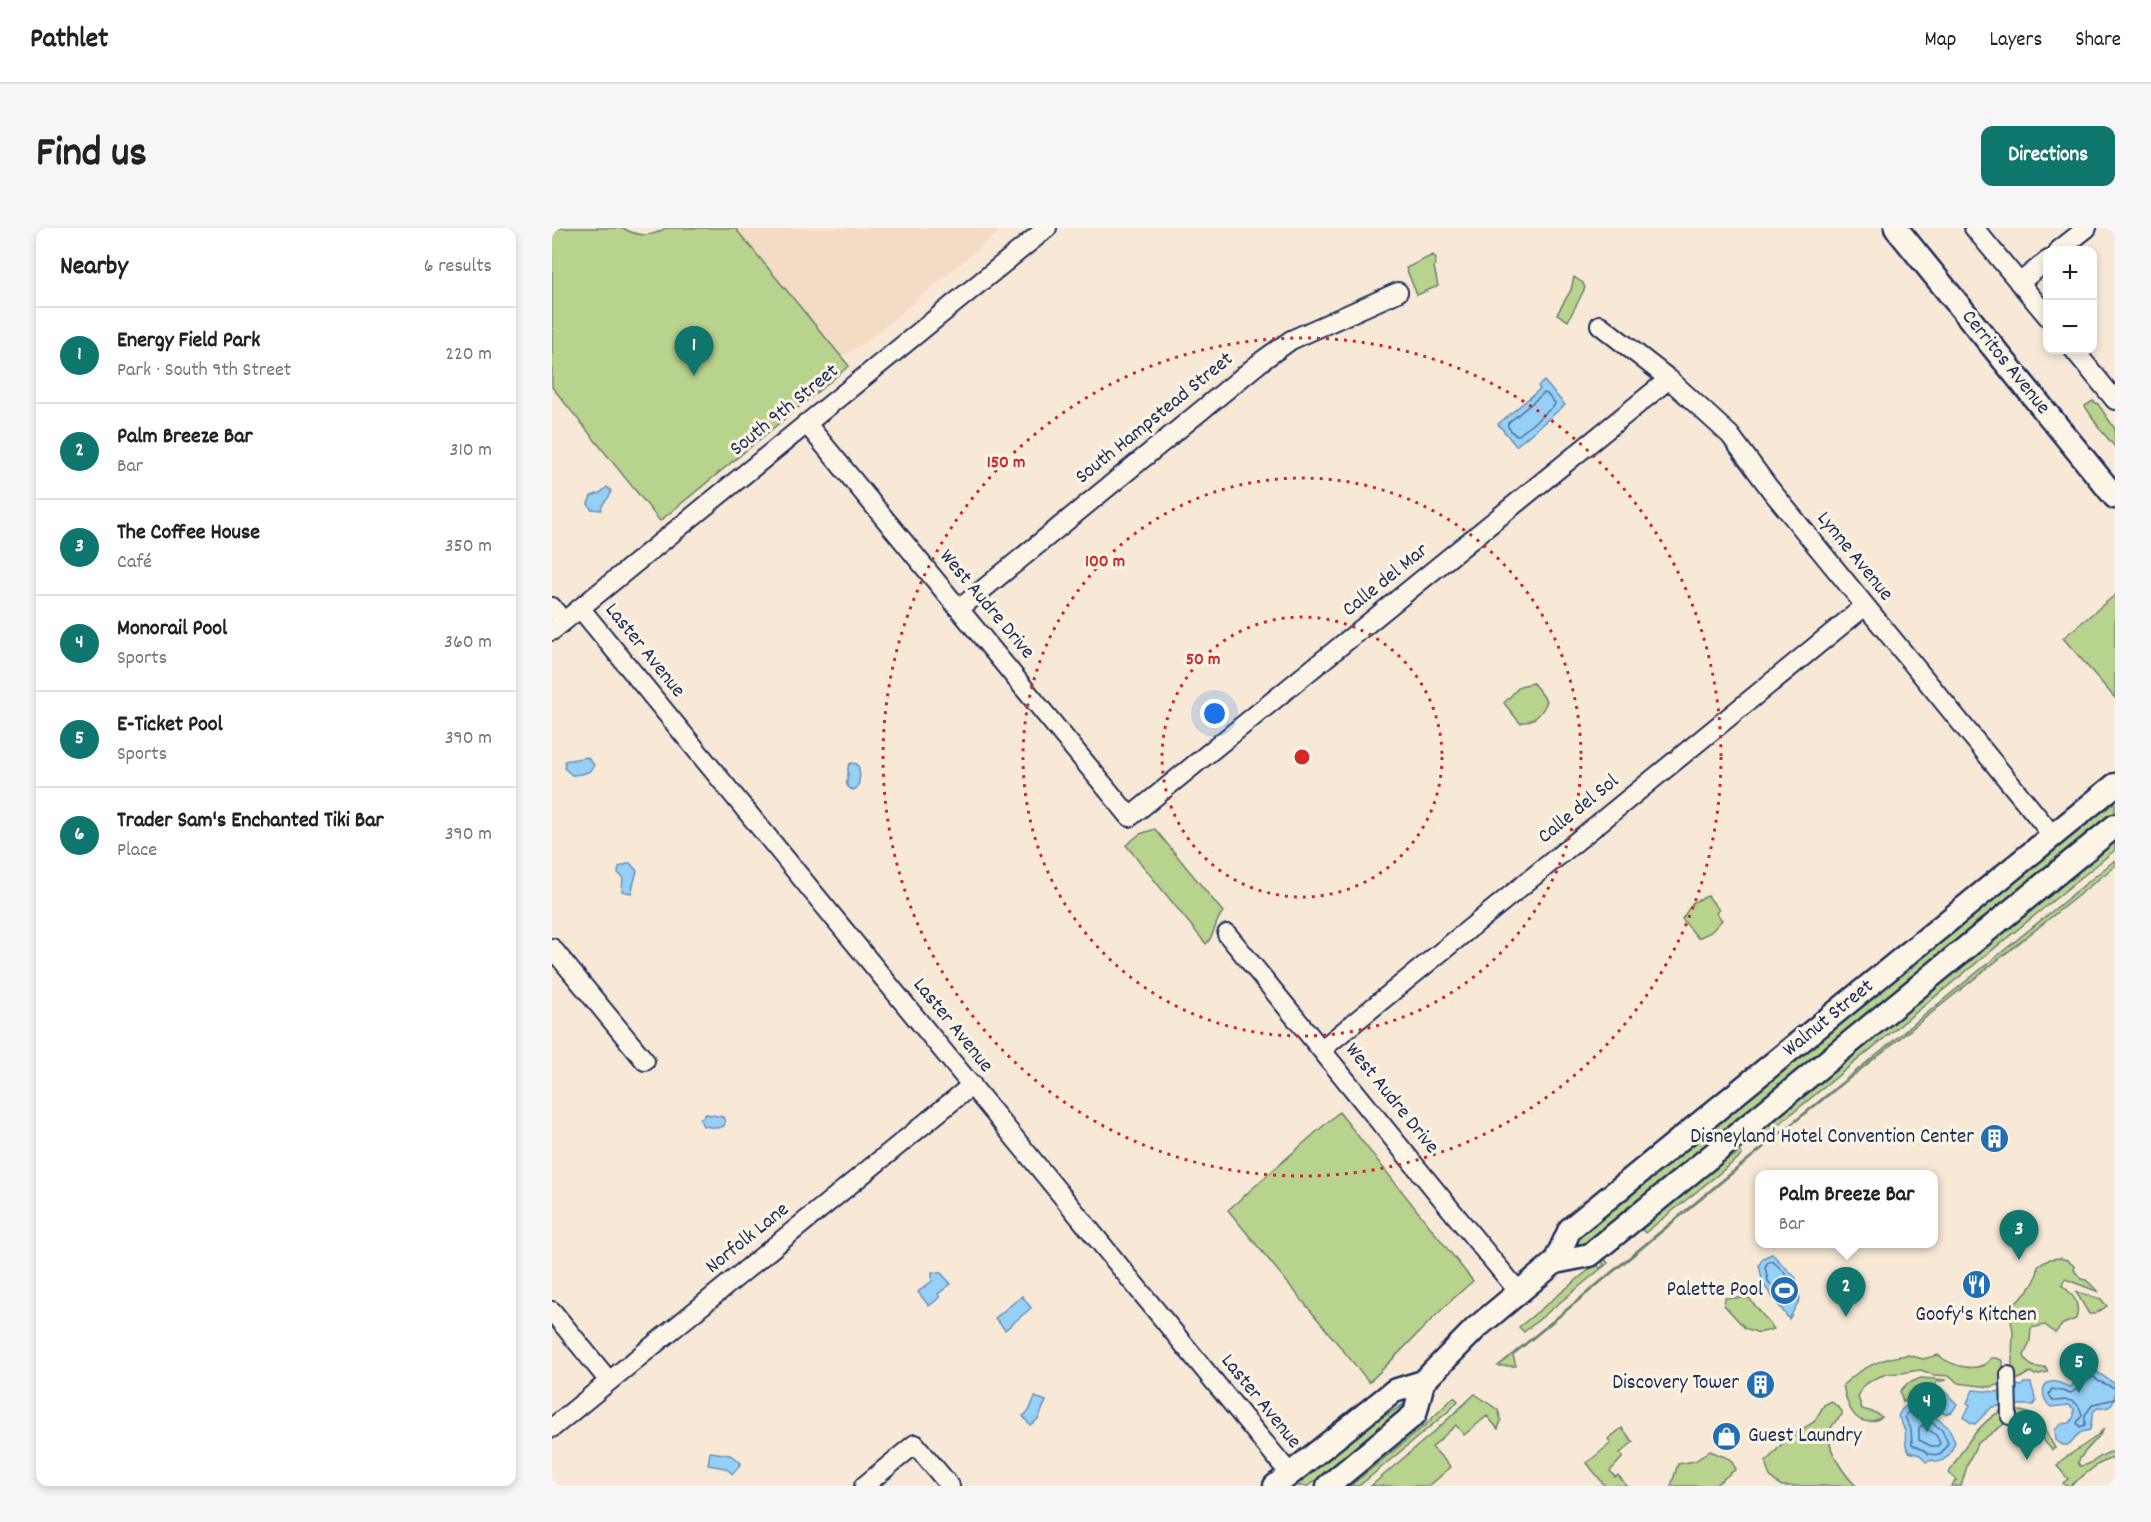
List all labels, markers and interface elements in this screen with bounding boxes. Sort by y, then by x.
text: Pathlet [30,21,108,61]
text: Map [1925,26,1956,56]
text: Layers [1989,26,2042,56]
text: Share [2075,26,2121,56]
text: Find us [36,126,147,186]
button: Directions [1981,126,2115,186]
map controls [2043,246,2097,354]
button: + [2043,246,2097,300]
text: Nearby [60,249,128,286]
text: 6 results [424,253,492,281]
button: − [2043,300,2097,354]
street label: Cerritos Avenue [1953,304,2057,422]
text: Energy Field Park [117,326,260,357]
pin: 1 [674,326,714,376]
text: 1 [77,341,82,369]
text: 220 m [445,341,492,369]
street label: South Hampstead Street [1069,346,1241,492]
text: Park · South 9th Street [117,357,291,385]
street label: South 9th Street [724,357,846,464]
text: Palm Breeze Bar [117,422,253,453]
text: 2 [75,437,84,465]
text: 310 m [450,437,492,465]
text: 150 m [987,451,1025,476]
text: Bar [117,453,143,481]
street label: Lynne Avenue [1808,506,1900,608]
text: The Coffee House [117,518,260,549]
text: 3 [75,533,84,561]
text: 350 m [445,533,492,561]
street label: Calle del Mar [1336,537,1436,625]
street label: West Audre Drive [931,544,1041,666]
text: Café [117,549,152,577]
text: 100 m [1085,550,1125,575]
street label: Laster Avenue [596,597,692,705]
text: Monorail Pool [117,614,227,645]
text: 4 [75,629,84,657]
text: 360 m [444,629,492,657]
text: Sports [117,645,167,673]
text: 50 m [1186,648,1220,673]
your location [1200,699,1229,728]
text: E-Ticket Pool [117,710,223,741]
text: 5 [75,725,84,753]
text: 390 m [445,725,492,753]
text: Sports [117,741,167,769]
centre of rings [1292,747,1312,767]
street label: Calle del Sol [1532,768,1626,852]
text: Trader Sam's Enchanted Tiki Bar [117,806,384,837]
text: 6 [75,821,84,849]
text: 390 m [445,821,492,849]
text: Place [117,837,157,865]
street label: Laster Avenue [904,972,1000,1080]
street label: Walnut Street [1777,973,1881,1065]
street label: West Audre Drive [1337,1037,1445,1161]
building icon: Disneyland Hotel Convention Center [1979,1122,2011,1154]
place label: Disneyland Hotel Convention Center [1690,1123,1974,1153]
popup [1755,1170,1938,1248]
text: Palm Breeze Bar [1779,1180,1914,1211]
street label: Norfolk Lane [700,1196,796,1282]
pin: 3 [2000,1210,2038,1260]
text: Bar [1779,1211,1805,1239]
pin: 2 [1826,1268,1866,1317]
restaurant icon: Goofy's Kitchen [1960,1269,1992,1301]
sports icon: Palette Pool [1768,1275,1800,1307]
place label: Palette Pool [1667,1276,1763,1306]
place label: Goofy's Kitchen [1915,1301,2037,1331]
pin: 5 [2060,1344,2098,1393]
street label: Laster Avenue [1212,1348,1308,1456]
building icon: Discovery Tower [1744,1368,1776,1400]
place label: Discovery Tower [1612,1369,1739,1399]
pin: 4 [1908,1382,1946,1432]
pin: 6 [2008,1410,2046,1460]
shop icon: Guest Laundry [1711,1421,1743,1453]
place label: Guest Laundry [1748,1422,1862,1452]

